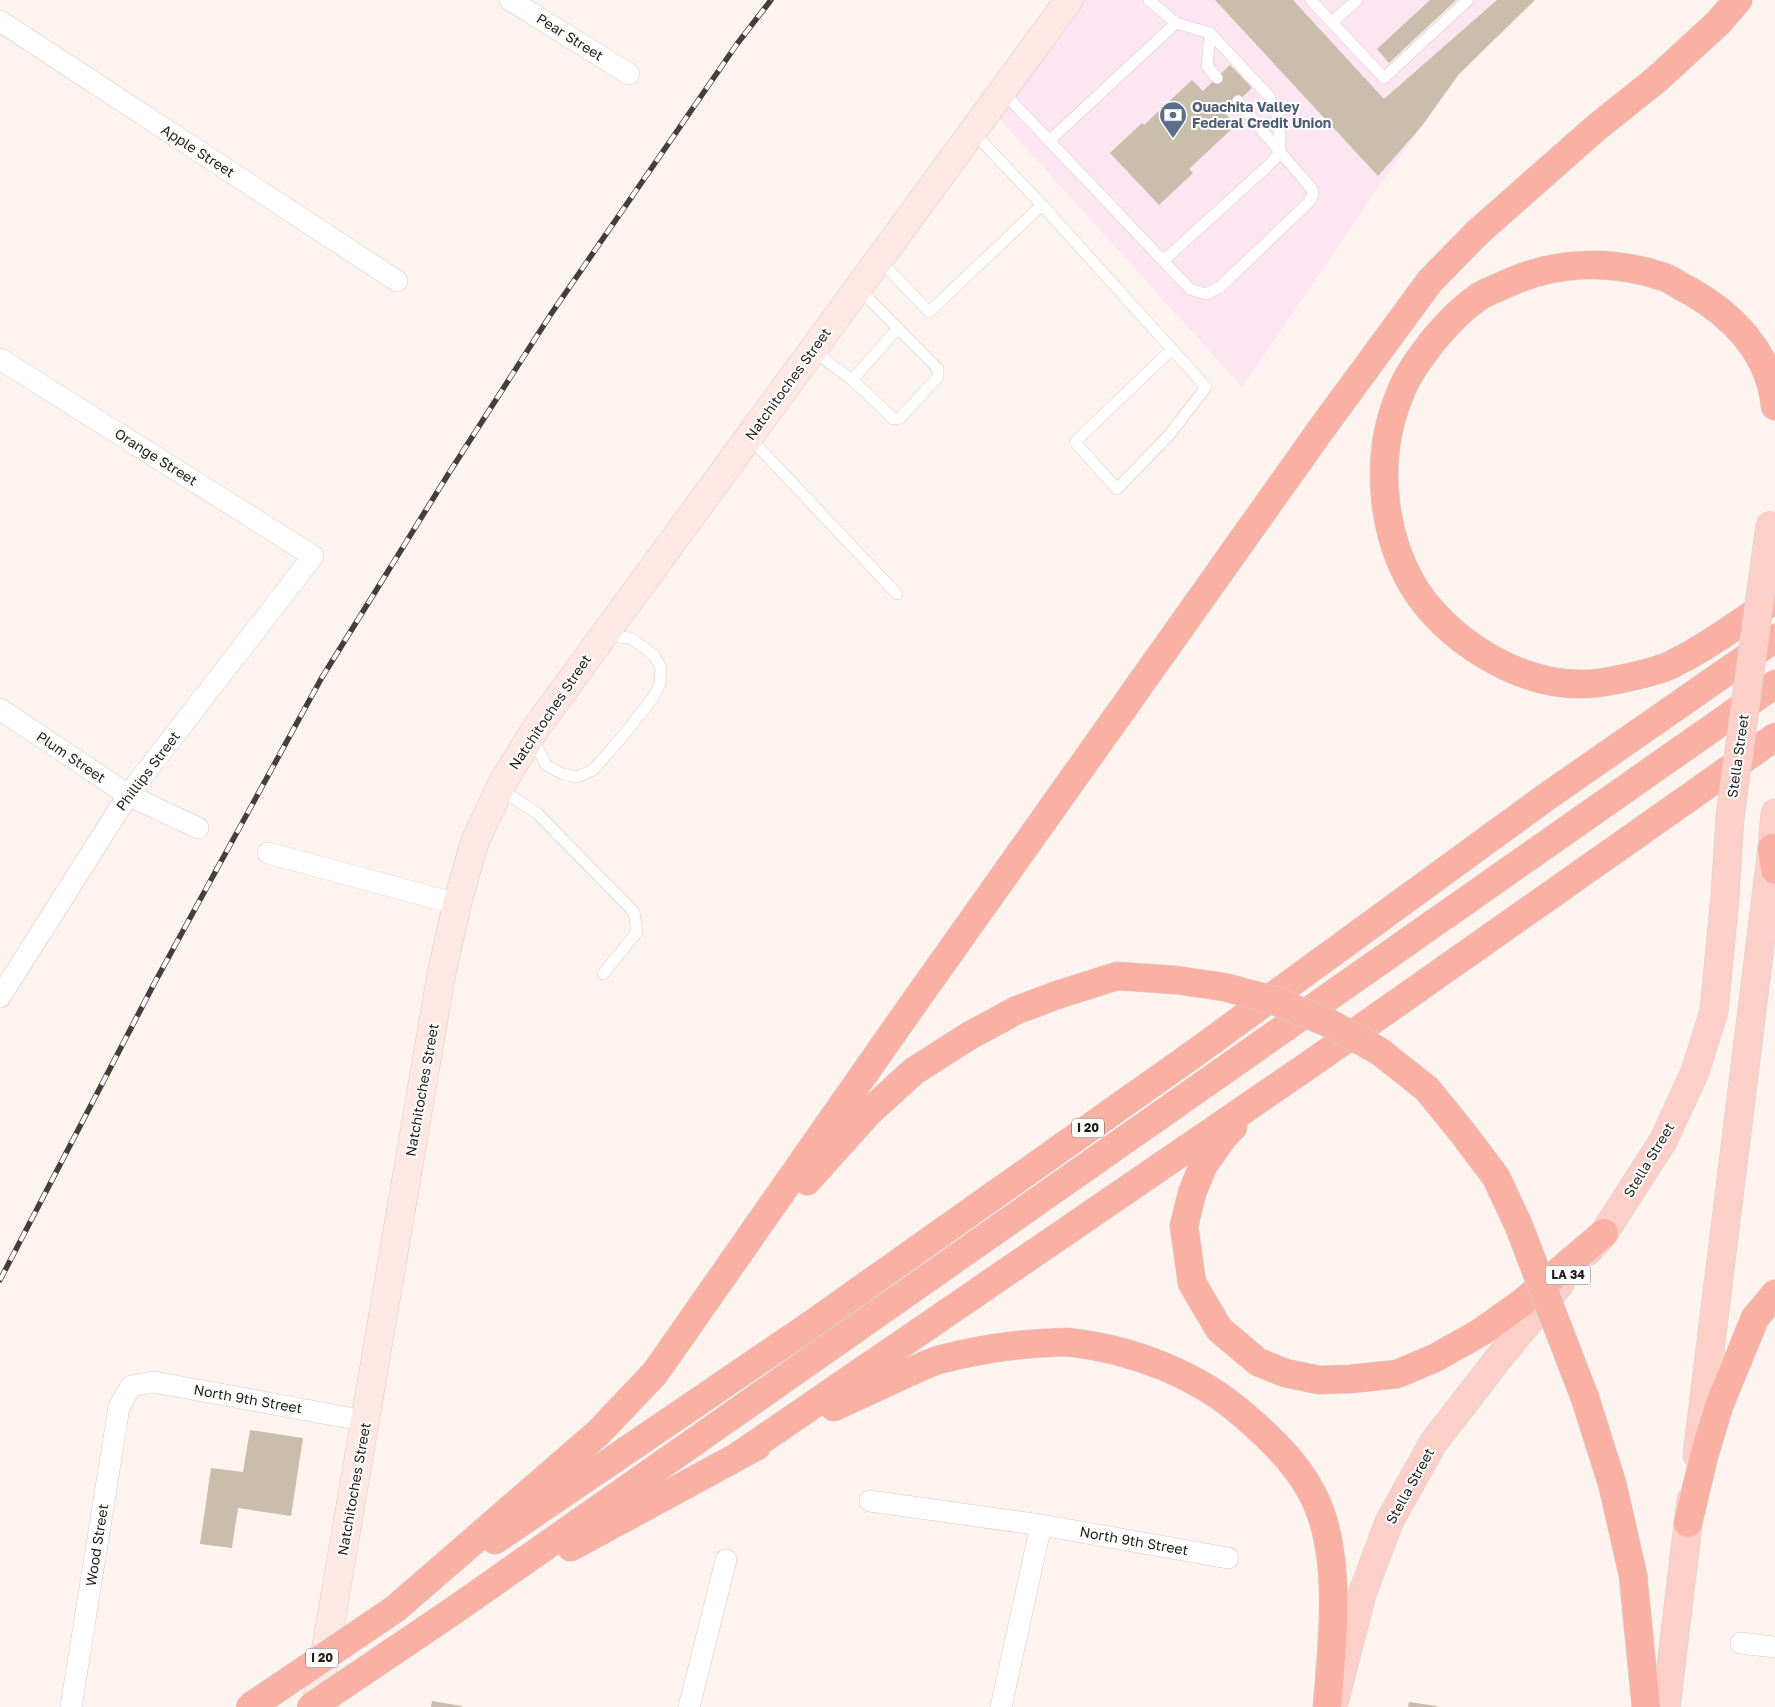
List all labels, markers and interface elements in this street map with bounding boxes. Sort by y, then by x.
street label: Pear Street [534,9,607,64]
place label: Ouachita Valley Federal Credit Union [1192,98,1331,131]
bank icon: Ouachita Valley Federal Credit Union [1158,100,1188,139]
street label: Apple Street [158,121,238,181]
street label: Natchitoches Street [741,324,834,443]
street label: Orange Street [112,424,201,489]
street label: Natchitoches Street [505,651,594,772]
street label: Stella Street [1723,713,1752,799]
street label: Plum Street [34,727,109,786]
street label: Phillips Street [112,728,183,814]
street label: Natchitoches Street [401,1022,442,1158]
road number: I 20 [1072,1118,1104,1138]
street label: Stella Street [1620,1119,1678,1200]
road number: LA 34 [1546,1266,1590,1284]
street label: North 9th Street [192,1381,304,1416]
street label: Natchitoches Street [333,1421,374,1557]
street label: Stella Street [1382,1445,1437,1527]
street label: Wood Street [82,1502,111,1587]
street label: North 9th Street [1078,1523,1190,1558]
road number: I 20 [306,1649,338,1668]

